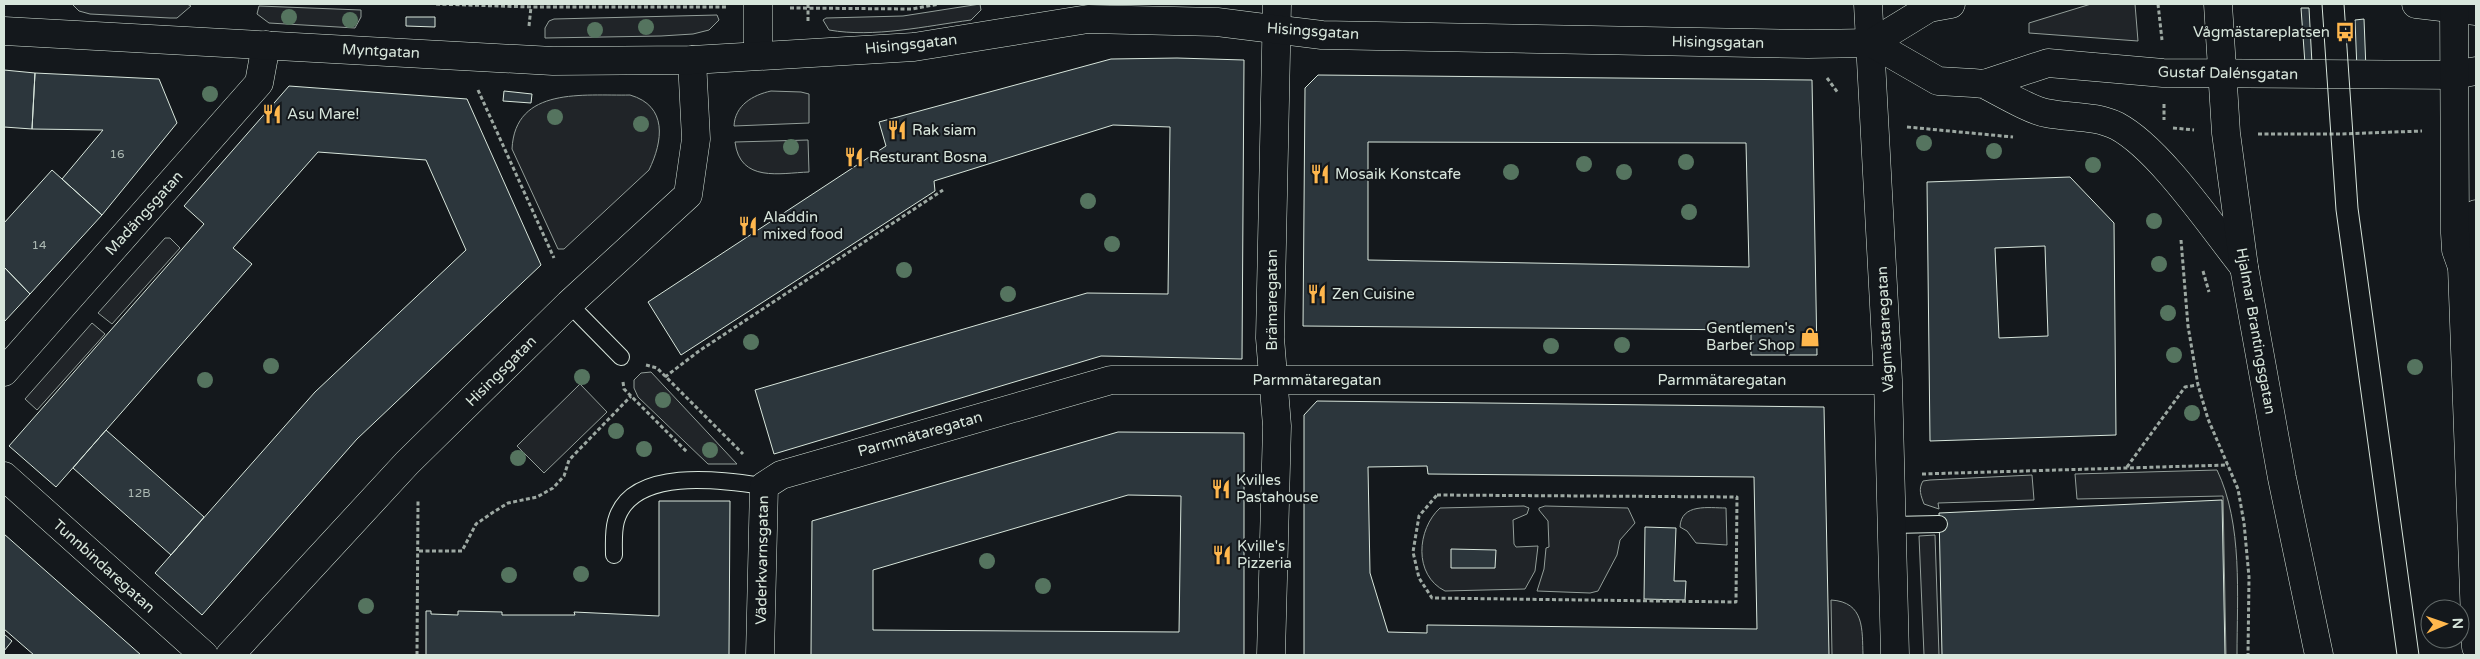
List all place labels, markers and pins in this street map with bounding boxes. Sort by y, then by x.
bus stop icon: Vågmästareplatsen [2334,21,2356,43]
place label: Vågmästareplatsen [2193,23,2330,41]
restaurant icon: Asu Mare! [261,103,283,125]
place label: Asu Mare! [287,105,360,123]
restaurant icon: Rak siam [886,119,908,141]
place label: Rak siam [912,121,976,139]
restaurant icon: Resturant Bosna [843,146,865,168]
place label: Resturant Bosna [869,148,987,166]
restaurant icon: Mosaik Konstcafe [1309,163,1331,185]
place label: Mosaik Konstcafe [1335,165,1461,183]
place label: Aladdin mixed food [763,208,843,243]
restaurant icon: Aladdin mixed food [737,215,759,237]
restaurant icon: Zen Cuisine [1306,283,1328,305]
place label: Zen Cuisine [1332,285,1415,303]
place label: Gentlemen's Barber Shop [1706,319,1795,354]
shop icon: Gentlemen's Barber Shop [1799,326,1821,348]
place label: Kvilles Pastahouse [1236,471,1319,506]
restaurant icon: Kvilles Pastahouse [1210,478,1232,500]
place label: Kville's Pizzeria [1237,537,1292,572]
restaurant icon: Kville's Pizzeria [1211,544,1233,566]

